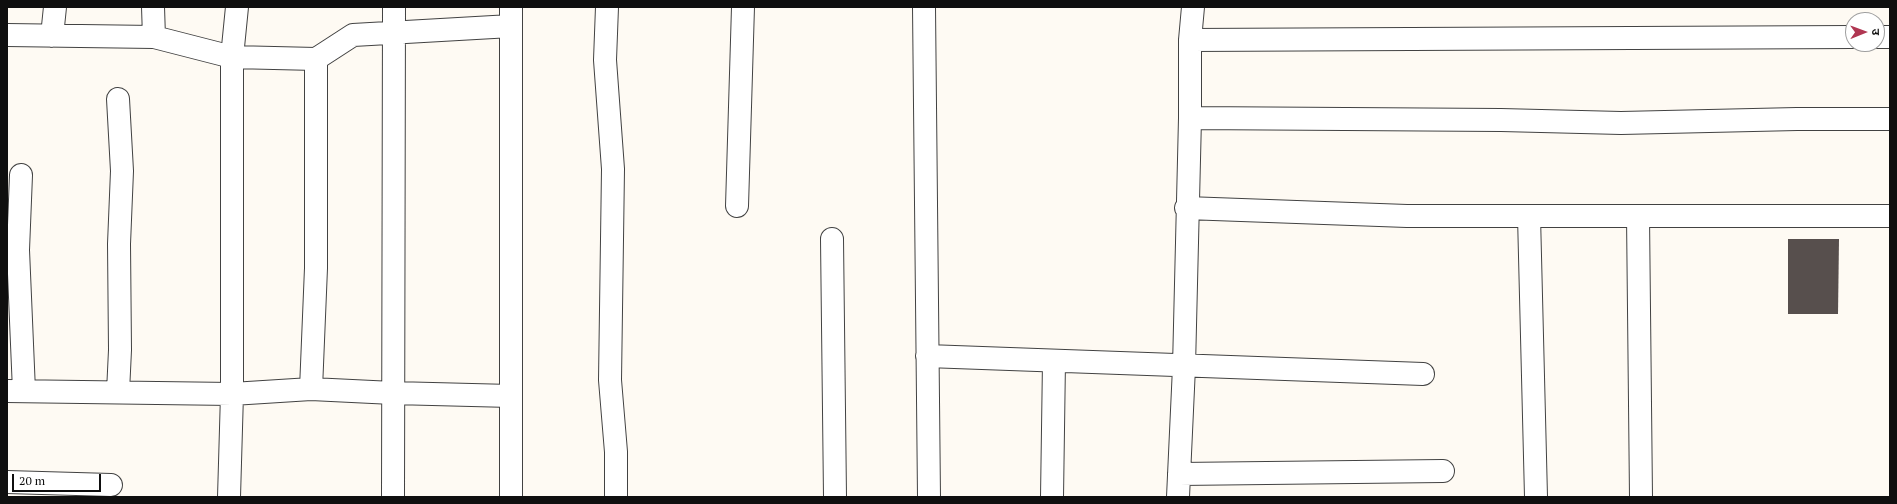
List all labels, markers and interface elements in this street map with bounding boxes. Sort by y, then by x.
north arrow [1845,12,1885,52]
text: उ [1869,28,1883,35]
scale bar [14,466,103,492]
text: 20 m [19,473,45,488]

